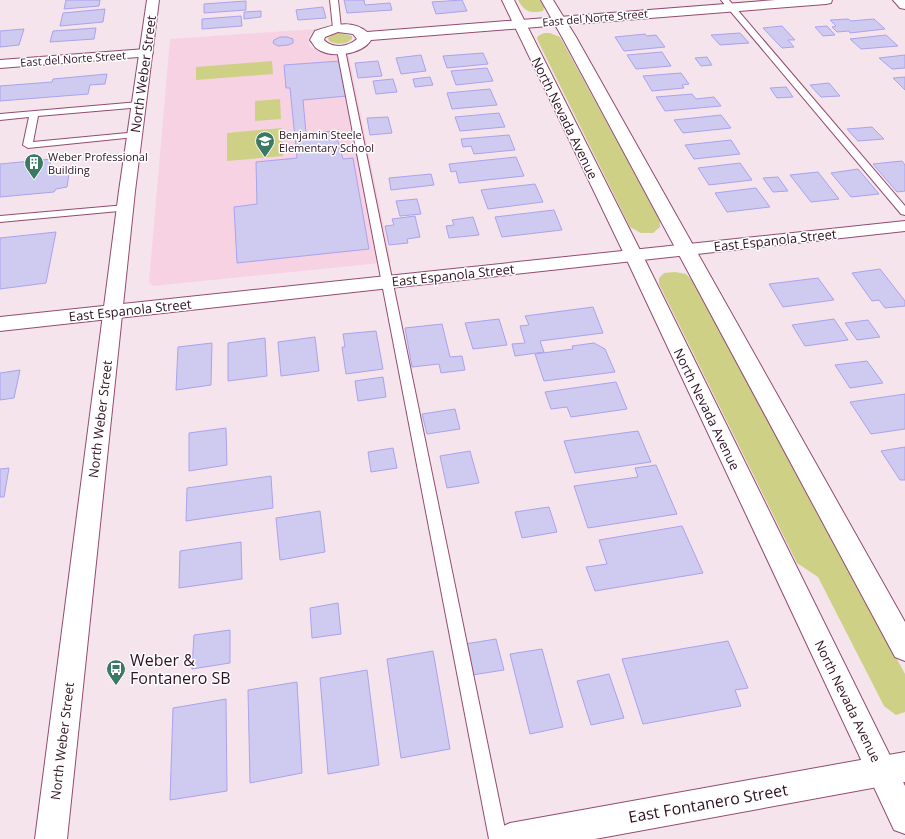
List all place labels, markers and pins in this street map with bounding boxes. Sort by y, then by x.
place label: Benjamin Steele Elementary School [279,127,374,155]
school or university icon: Benjamin Steele Elementary School [254,130,276,158]
place label: Weber Professional Building [48,149,148,177]
building icon: Weber Professional Building [23,152,45,180]
place label: Weber & Fontanero SB [130,649,231,689]
bus stop icon: Weber & Fontanero SB [105,658,127,686]

